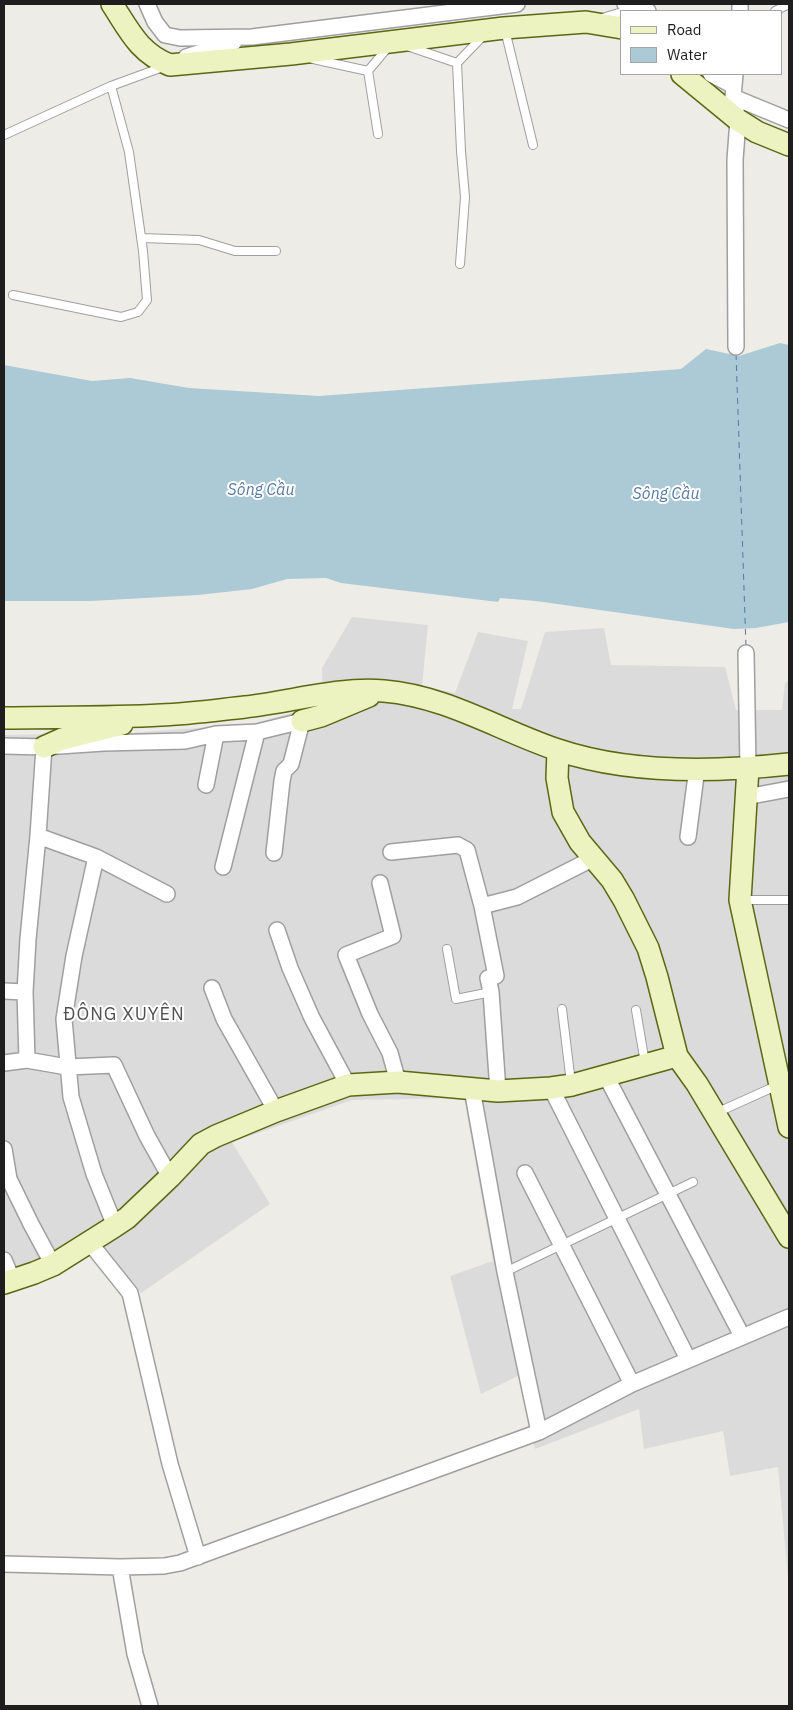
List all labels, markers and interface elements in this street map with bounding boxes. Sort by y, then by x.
legend [620,10,783,75]
text: Road [667,20,702,39]
text: Water [667,45,707,64]
water label: Sông Cầu [228,480,294,500]
water label: Sông Cầu [633,484,699,504]
district label: ĐÔNG XUYÊN [62,1004,186,1026]

